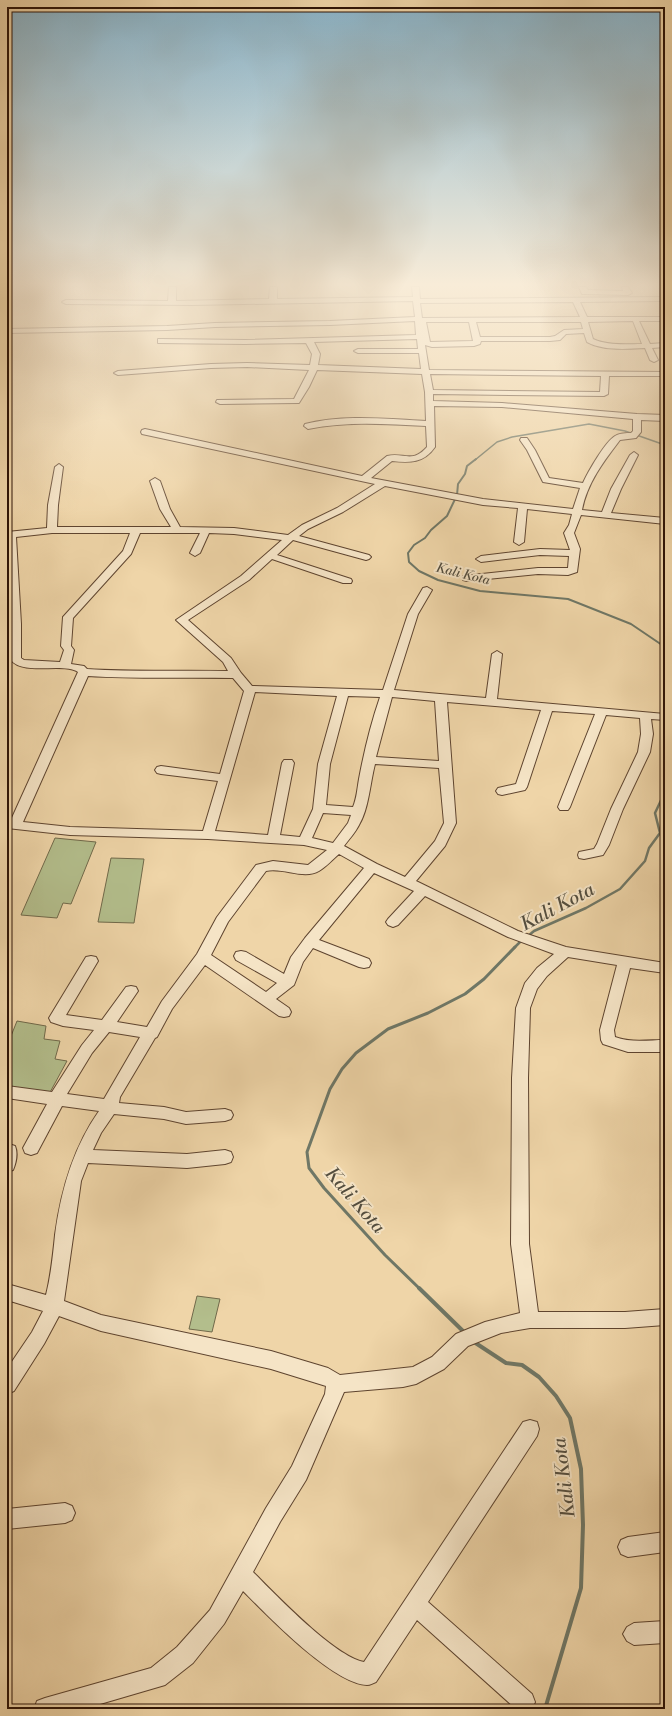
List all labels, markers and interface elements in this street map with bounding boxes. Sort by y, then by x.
water label: Kali Kota [434,560,492,589]
water label: Kali Kota [516,877,599,937]
water label: Kali Kota [319,1162,391,1239]
water label: Kali Kota [547,1436,581,1520]

